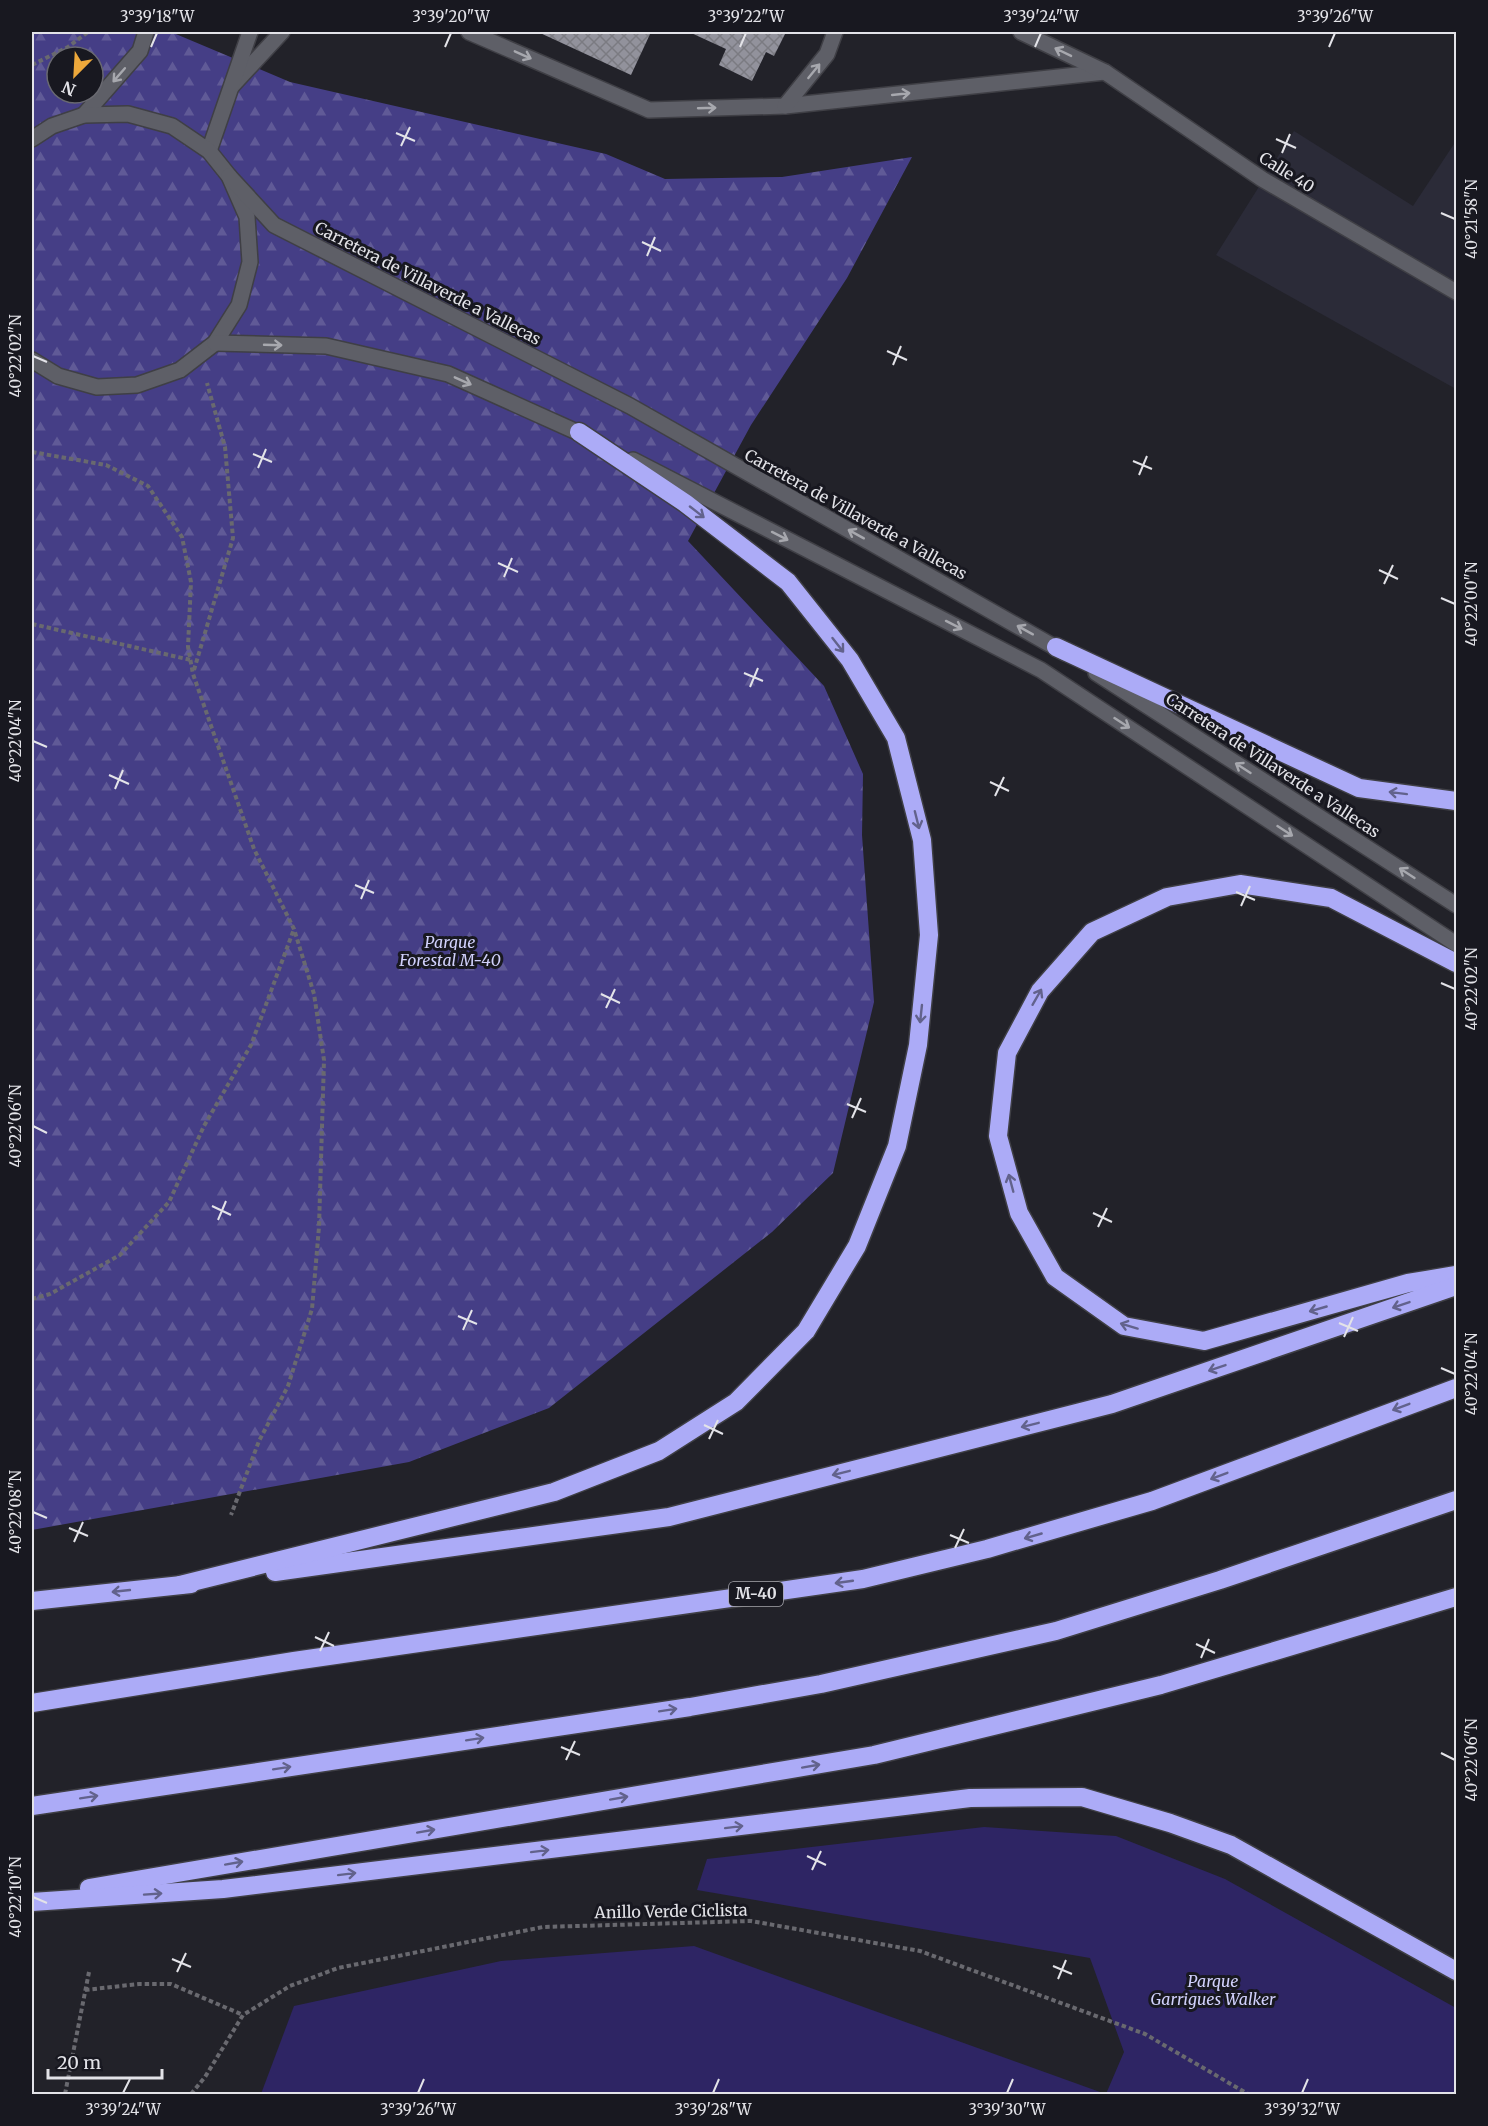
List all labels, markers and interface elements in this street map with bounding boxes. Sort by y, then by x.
text: 3°39'18"W [120,7,195,26]
text: 3°39'20"W [412,7,491,26]
text: 3°39'22"W [708,7,785,26]
text: 3°39'24"W [1003,7,1080,26]
text: 3°39'26"W [1297,7,1374,26]
north arrow [45,45,105,105]
one-way arrow [1055,45,1073,57]
one-way arrow [513,50,532,61]
one-way arrow [807,63,820,79]
one-way arrow [112,67,126,83]
text: N [59,77,79,100]
one-way arrow [890,88,910,99]
one-way arrow [696,102,716,114]
street label: Calle 40 [1256,147,1318,197]
text: 40°21'58"N [1462,179,1481,259]
street label: Carretera de Villaverde a Vallecas [312,217,544,349]
text: 40°22'02"N [6,314,25,398]
one-way arrow [263,339,283,350]
one-way arrow [454,376,472,387]
street label: Carretera de Villaverde a Vallecas [741,444,971,584]
one-way arrow [689,505,705,518]
one-way arrow [847,528,865,539]
one-way arrow [771,531,789,542]
text: 40°22'00"N [1462,561,1481,646]
one-way arrow [944,620,962,631]
one-way arrow [1017,624,1034,636]
one-way arrow [831,636,844,652]
street label: Carretera de Villaverde a Vallecas [1162,688,1384,842]
text: 40°22'04"N [6,699,25,782]
one-way arrow [1113,718,1130,730]
one-way arrow [1235,761,1252,773]
one-way arrow [1389,788,1409,799]
one-way arrow [911,810,923,829]
one-way arrow [1276,824,1293,837]
one-way arrow [1399,867,1416,879]
park label: Parque Forestal M-40 [398,932,501,970]
text: 40°22'02"N [1462,947,1481,1031]
one-way arrow [1031,989,1043,1006]
one-way arrow [915,1003,926,1023]
text: 40°22'06"N [6,1084,25,1168]
one-way arrow [1005,1174,1016,1193]
one-way arrow [1392,1300,1411,1311]
one-way arrow [1309,1304,1328,1315]
one-way arrow [1120,1320,1139,1331]
text: 40°22'04"N [1462,1332,1481,1415]
one-way arrow [1208,1364,1227,1375]
one-way arrow [1393,1403,1411,1414]
one-way arrow [1021,1419,1040,1431]
one-way arrow [832,1467,851,1479]
text: 40°22'08"N [6,1470,25,1554]
one-way arrow [1210,1471,1229,1482]
one-way arrow [1024,1531,1043,1542]
one-way arrow [835,1576,854,1587]
road number: M-40 [729,1582,783,1606]
one-way arrow [112,1586,132,1597]
one-way arrow [657,1705,677,1716]
text: 40°22'06"N [1462,1718,1481,1802]
one-way arrow [465,1734,484,1745]
one-way arrow [801,1760,820,1771]
one-way arrow [272,1763,292,1774]
one-way arrow [79,1792,99,1803]
one-way arrow [608,1792,628,1803]
one-way arrow [723,1821,743,1832]
one-way arrow [416,1825,436,1836]
one-way arrow [530,1845,550,1856]
text: 40°22'10"N [6,1856,25,1938]
one-way arrow [224,1858,243,1869]
one-way arrow [336,1869,356,1880]
one-way arrow [142,1888,162,1899]
street label: Anillo Verde Ciclista [593,1900,748,1922]
park label: Parque Garrigues Walker [1150,1971,1276,2009]
scale bar [48,2042,162,2080]
text: 20 m [57,2051,101,2074]
text: 3°39'24"W [85,2100,162,2119]
text: 3°39'26"W [380,2100,457,2119]
text: 3°39'28"W [675,2100,752,2119]
text: 3°39'30"W [968,2100,1047,2119]
text: 3°39'32"W [1264,2100,1341,2119]

